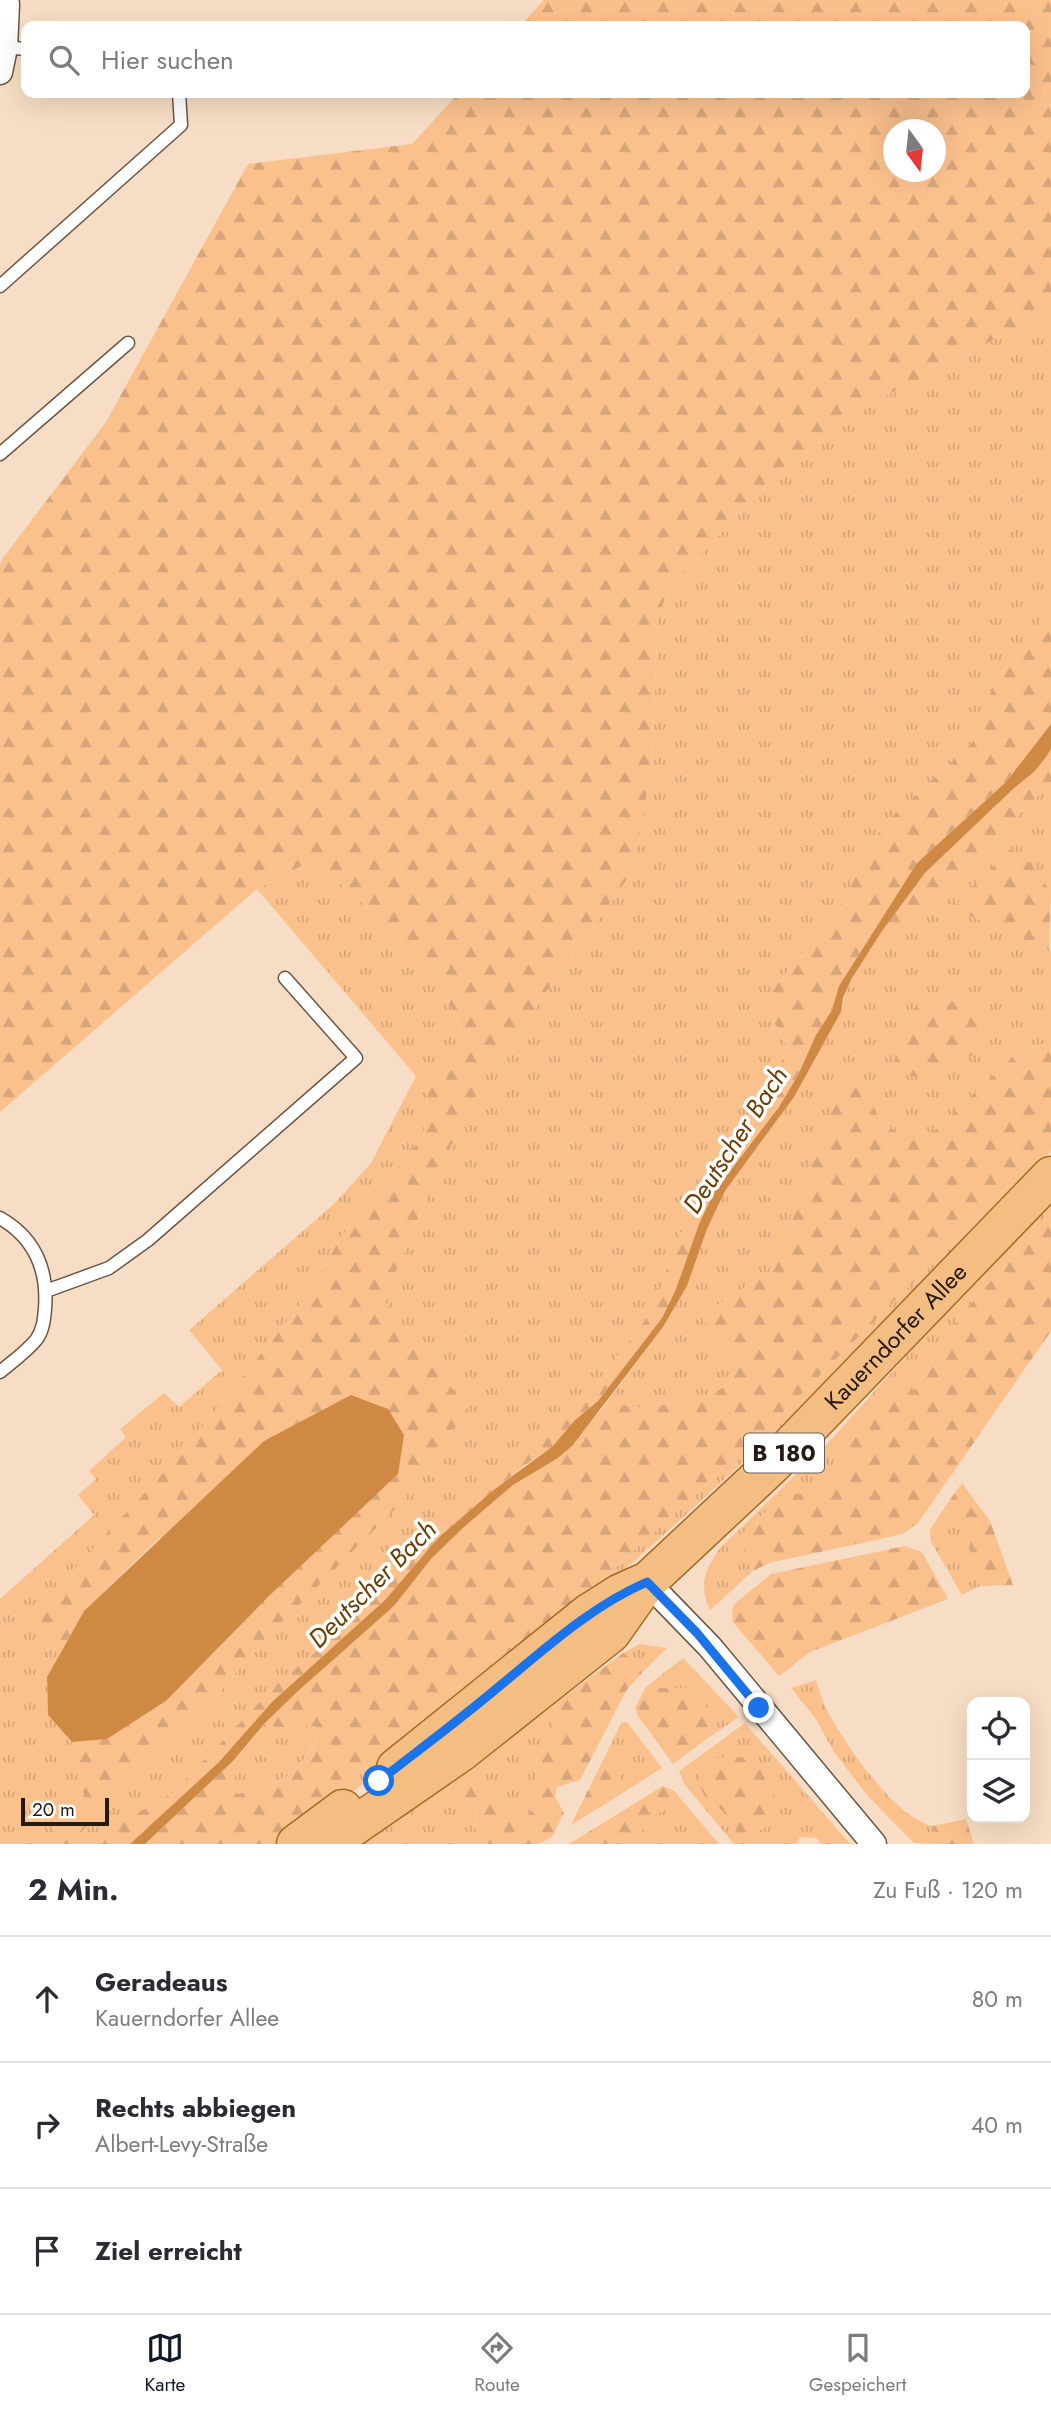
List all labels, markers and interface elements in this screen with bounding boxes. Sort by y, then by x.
search box [21,21,1030,98]
icon: search [45,41,83,79]
text: Hier suchen [101,41,234,79]
north arrow [883,119,946,182]
water label: Deutscher Bach [673,1059,797,1221]
street label: Kauerndorfer Allee [816,1255,975,1418]
road number: B 180 [744,1434,824,1472]
water label: Deutscher Bach [299,1511,445,1657]
route end [743,1692,774,1723]
map controls [967,1697,1030,1823]
button: locate [967,1697,1030,1760]
button: layers [967,1760,1030,1823]
route start [363,1765,394,1796]
scale bar [21,1795,108,1827]
text: 20 m [32,1796,75,1823]
text: 2 Min. [28,1868,119,1911]
text: Zu Fuß · 120 m [873,1873,1023,1907]
text: Geradeaus [95,1963,228,2001]
icon: ahead [28,1980,66,2018]
text: 80 m [972,1982,1023,2016]
text: Kauerndorfer Allee [95,2001,279,2035]
text: Rechts abbiegen [95,2089,296,2127]
icon: right [28,2106,66,2144]
text: 40 m [971,2108,1023,2142]
text: Albert-Levy-Straße [95,2127,268,2161]
icon: arrive [28,2232,66,2270]
text: Ziel erreicht [95,2232,242,2270]
tab: Karte [145,2329,185,2398]
tab: Route [474,2329,520,2398]
tab: Gespeichert [809,2329,906,2398]

